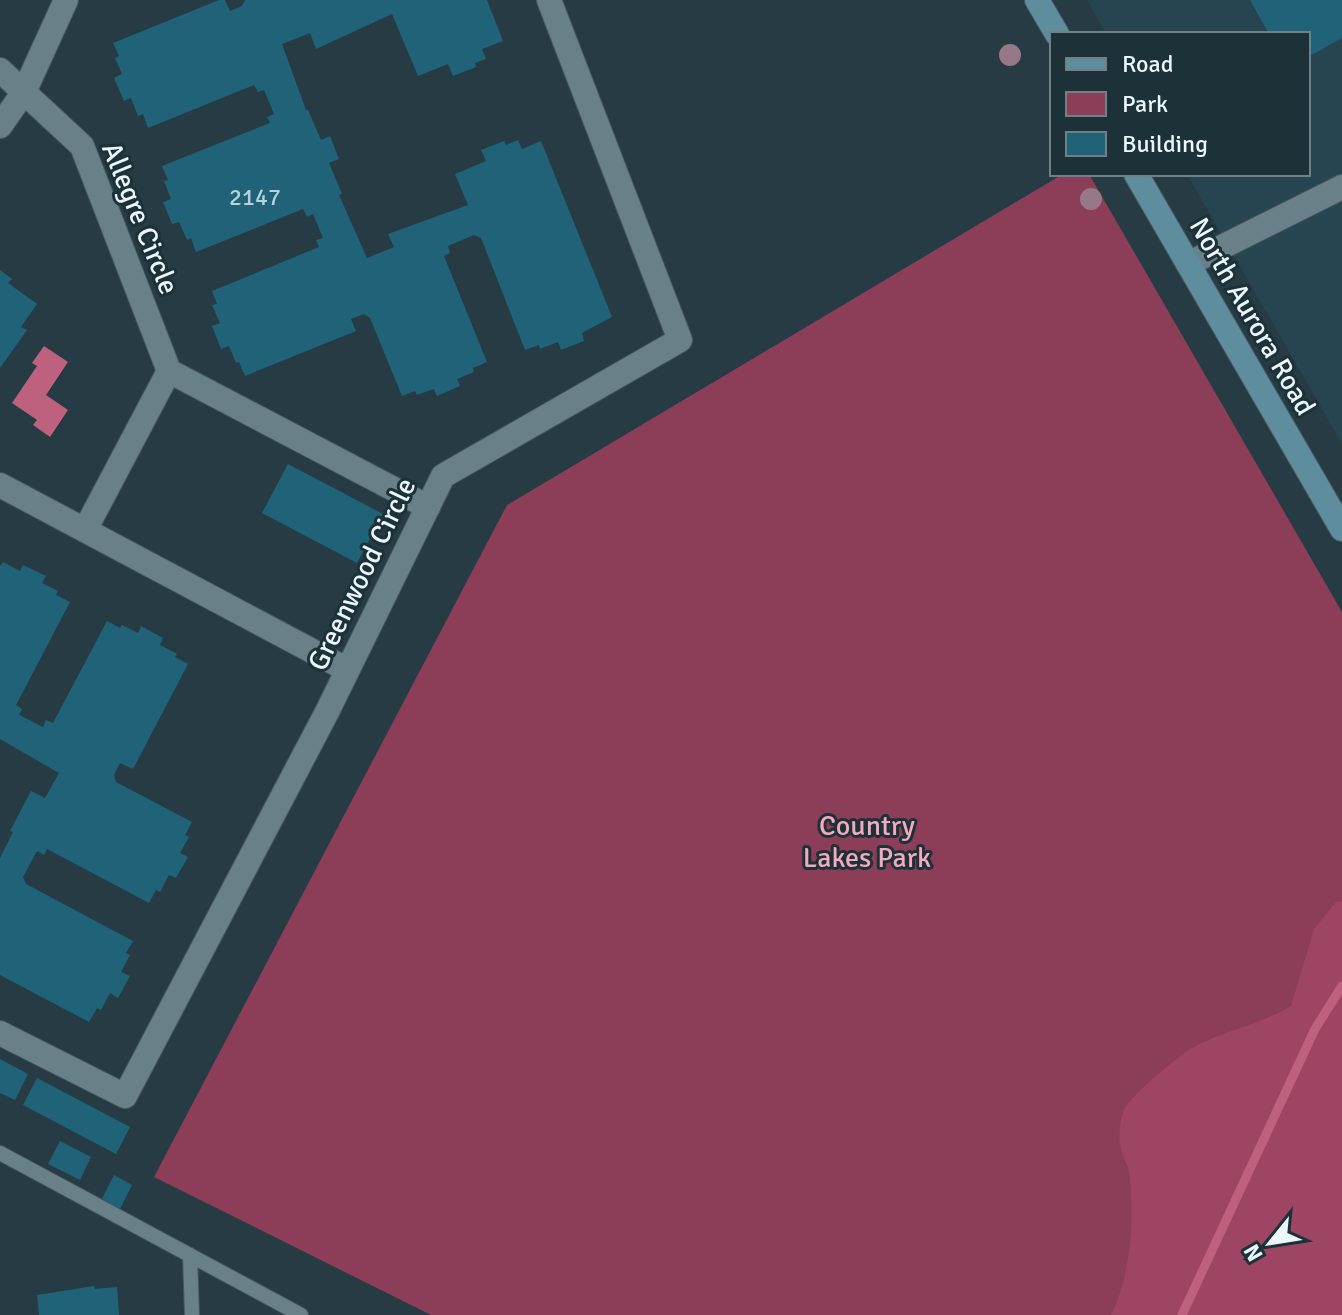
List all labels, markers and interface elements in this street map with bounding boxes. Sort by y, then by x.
legend [1050,32,1310,176]
text: Road [1122,49,1173,79]
text: Park [1122,89,1168,119]
text: Building [1122,129,1208,159]
street label: Allegre Circle [94,137,186,299]
house number: 2147 [229,182,281,212]
street label: North Aurora Road [1182,212,1322,421]
street label: Greenwood Circle [301,473,423,676]
park label: Country Lakes Park [803,809,931,875]
north arrow [1230,1203,1310,1283]
text: N [1238,1239,1269,1266]

